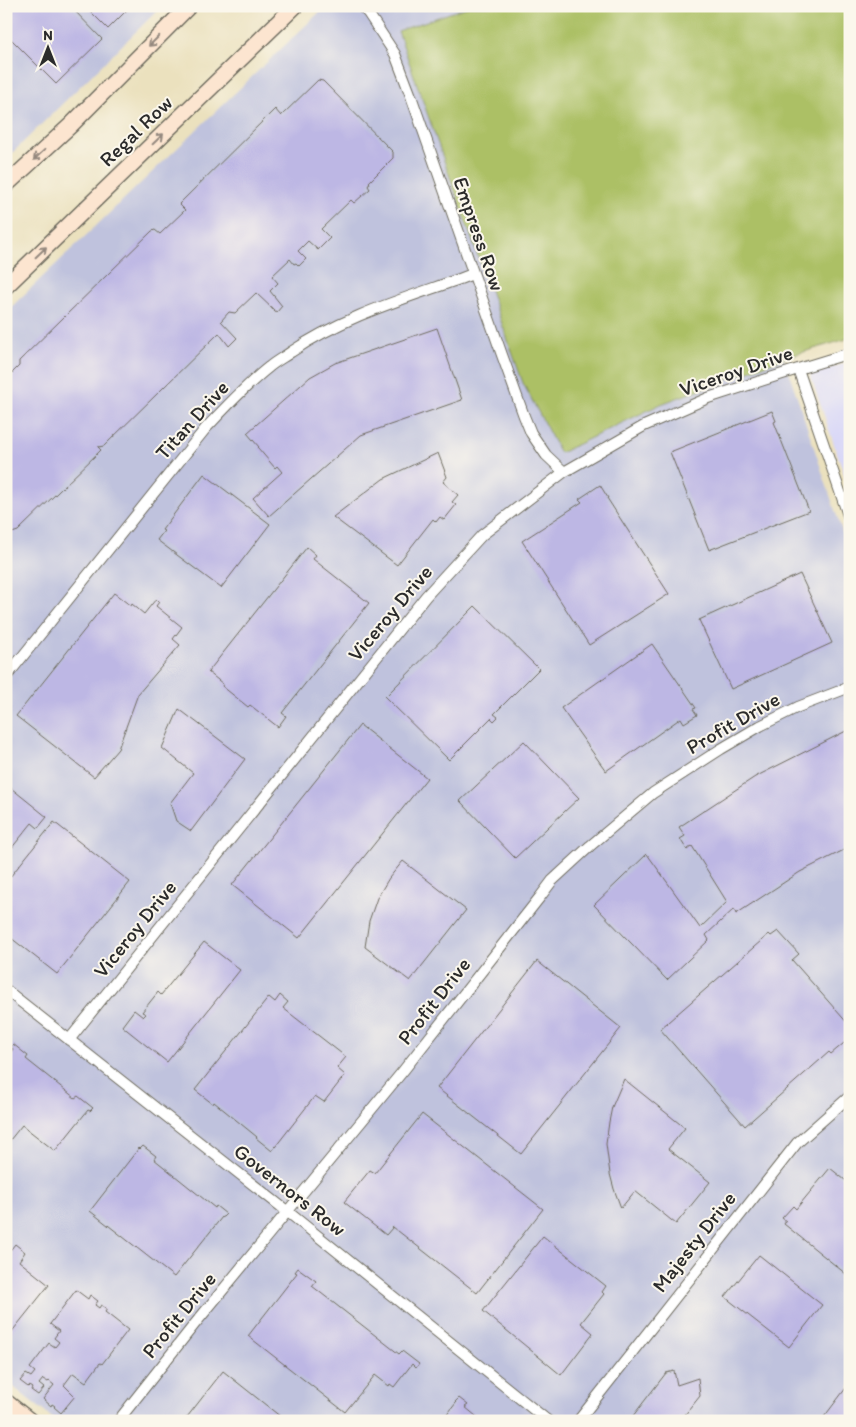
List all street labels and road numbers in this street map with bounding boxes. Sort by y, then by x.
street label: Regal Row [94,90,178,172]
street label: Empress Row [448,173,511,294]
street label: Viceroy Drive [676,339,796,402]
street label: Titan Drive [150,375,234,464]
street label: Viceroy Drive [342,559,437,666]
street label: Profit Drive [682,686,784,759]
street label: Viceroy Drive [88,875,182,982]
street label: Profit Drive [392,952,475,1049]
street label: Governors Row [229,1138,351,1241]
street label: Majesty Drive [646,1186,741,1297]
street label: Profit Drive [136,1266,221,1363]

